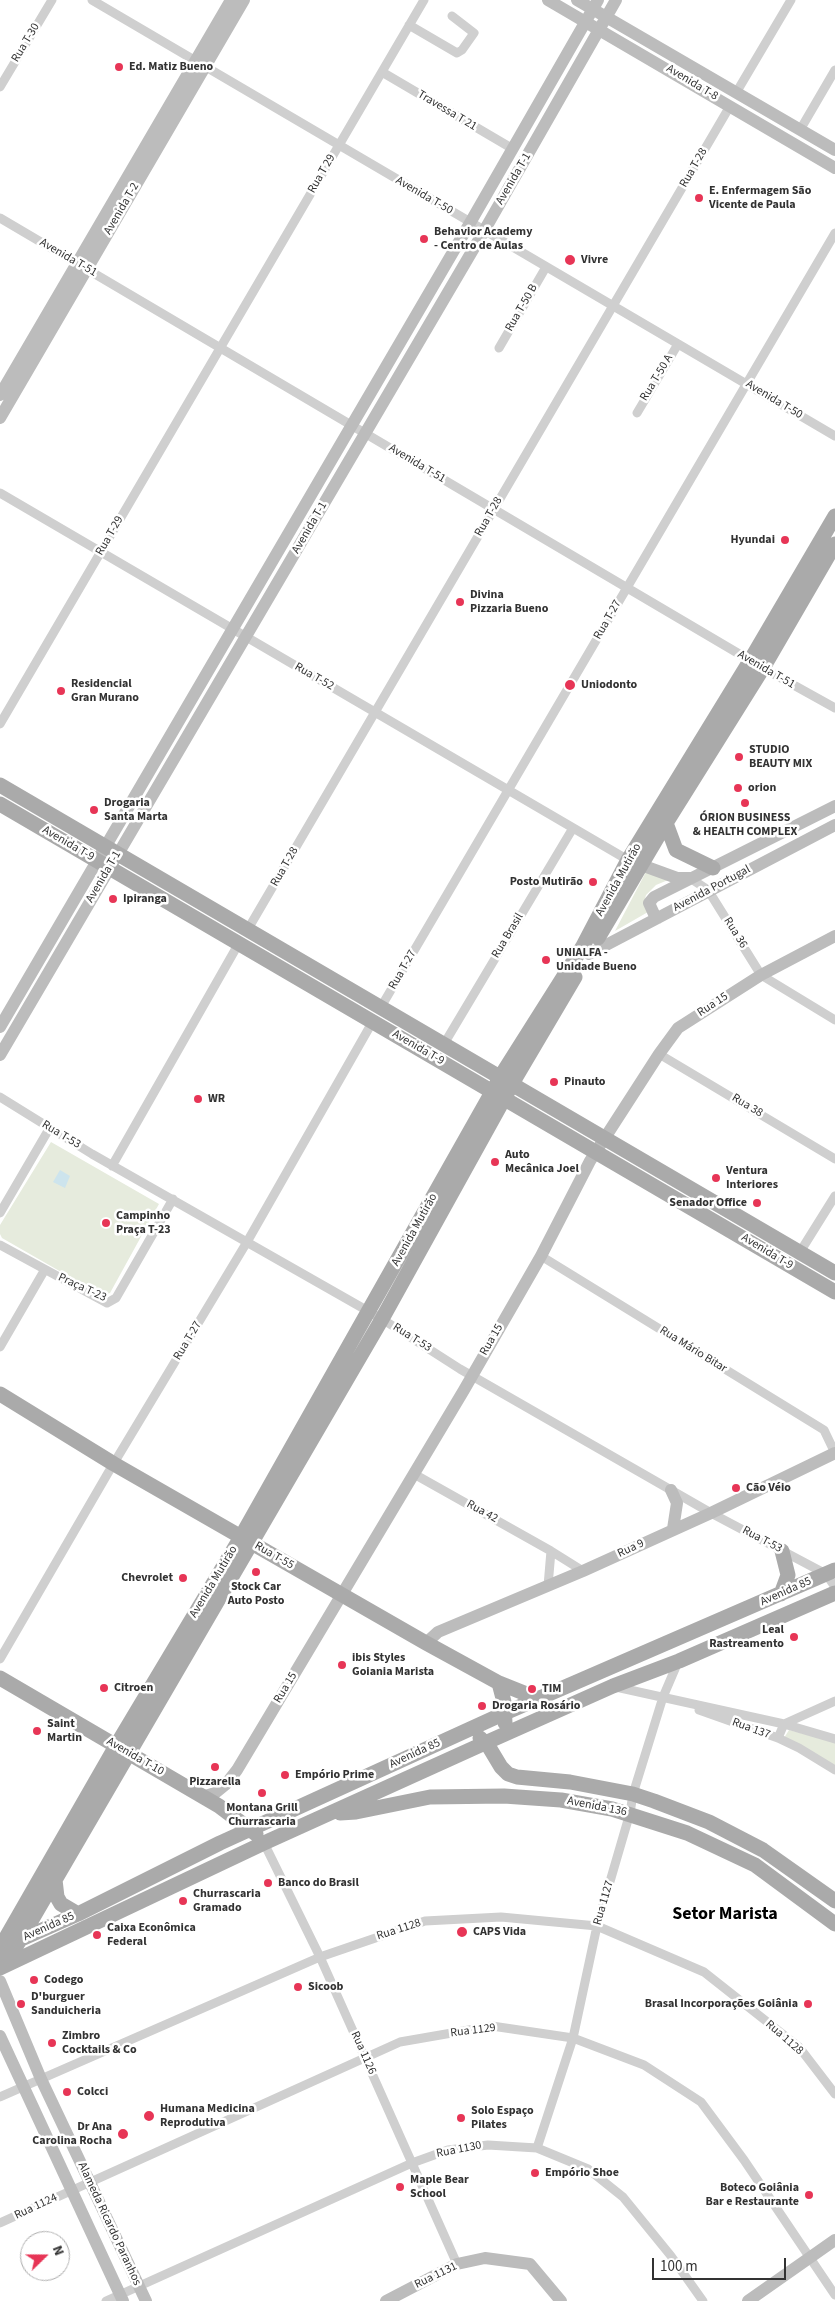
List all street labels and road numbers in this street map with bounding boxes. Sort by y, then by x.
street label: Rua T-30 [9,21,43,65]
street label: Avenida T-8 [664,62,720,104]
street label: Travessa T 21 [415,88,479,134]
street label: Rua T-28 [677,146,711,190]
street label: Avenida T-1 [493,150,535,208]
street label: Rua T 29 [305,152,339,196]
street label: Avenida T-50 [393,174,455,218]
street label: Avenida T-2 [101,180,143,238]
street label: Avenida T-51 [37,236,99,280]
street label: Rua T-50 B [503,282,541,334]
street label: Rua T-50 A [637,352,677,404]
street label: Avenida T-50 [743,377,805,423]
street label: Avenida T-51 [386,441,448,487]
street label: Rua T-28 [472,495,506,539]
street label: Avenida T-1 [289,499,331,557]
street label: Rua T-29 [93,514,127,558]
street label: Rua T-27 [591,598,625,642]
street label: Avenida T-51 [735,648,797,692]
street label: Rua T-52 [292,660,336,694]
street label: Avenida T-9 [39,823,97,865]
street label: Avenida Mutirão [593,841,645,919]
street label: Rua T-28 [268,845,302,889]
street label: Avenida T-1 [83,848,125,906]
street label: Avenida Portugal [671,863,753,915]
street label: Rua Brasil [489,911,527,961]
street label: Rua 36 [720,915,750,951]
street label: Rua T-27 [386,948,420,992]
street label: Rua 15 [695,990,731,1020]
street label: Avenida T-9 [389,1027,447,1069]
street label: Rua 38 [729,1091,765,1121]
street label: Rua T-53 [39,1118,83,1152]
street label: Avenida Mutirão [389,1191,441,1269]
street label: Avenida T-9 [739,1231,795,1273]
street label: Praça T-23 [56,1271,108,1305]
street label: Rua T-27 [171,1319,205,1363]
street label: Rua T-53 [390,1320,434,1356]
street label: Rua 15 [477,1322,507,1358]
street label: Rua Mário Bitar [657,1324,729,1376]
street label: Rua 42 [464,1498,500,1526]
street label: Rua T-53 [740,1524,784,1556]
street label: Rua 9 [615,1537,647,1561]
street label: Rua T-55 [252,1539,296,1573]
street label: Avenida Mutirão [187,1543,241,1621]
street label: Avenida 85 [758,1574,814,1610]
street label: Rua 15 [271,1670,301,1706]
street label: Rua 137 [730,1715,772,1743]
street label: Avenida T-10 [104,1735,166,1779]
street label: Avenida 85 [387,1736,443,1772]
street label: Avenida 136 [566,1794,628,1820]
street label: Rua 1127 [591,1879,617,1927]
street label: Avenida 85 [21,1909,77,1945]
street label: Rua 1128 [375,1916,423,1944]
street label: Rua 1128 [762,2018,806,2058]
street label: Rua 1129 [449,2021,497,2041]
street label: Rua 1126 [347,2029,379,2077]
street label: Rua 1130 [435,2139,483,2161]
street label: Alameda Ricardo Paranhos [74,2160,144,2288]
street label: Rua 1124 [12,2191,60,2223]
street label: Rua 1131 [412,2260,460,2292]

